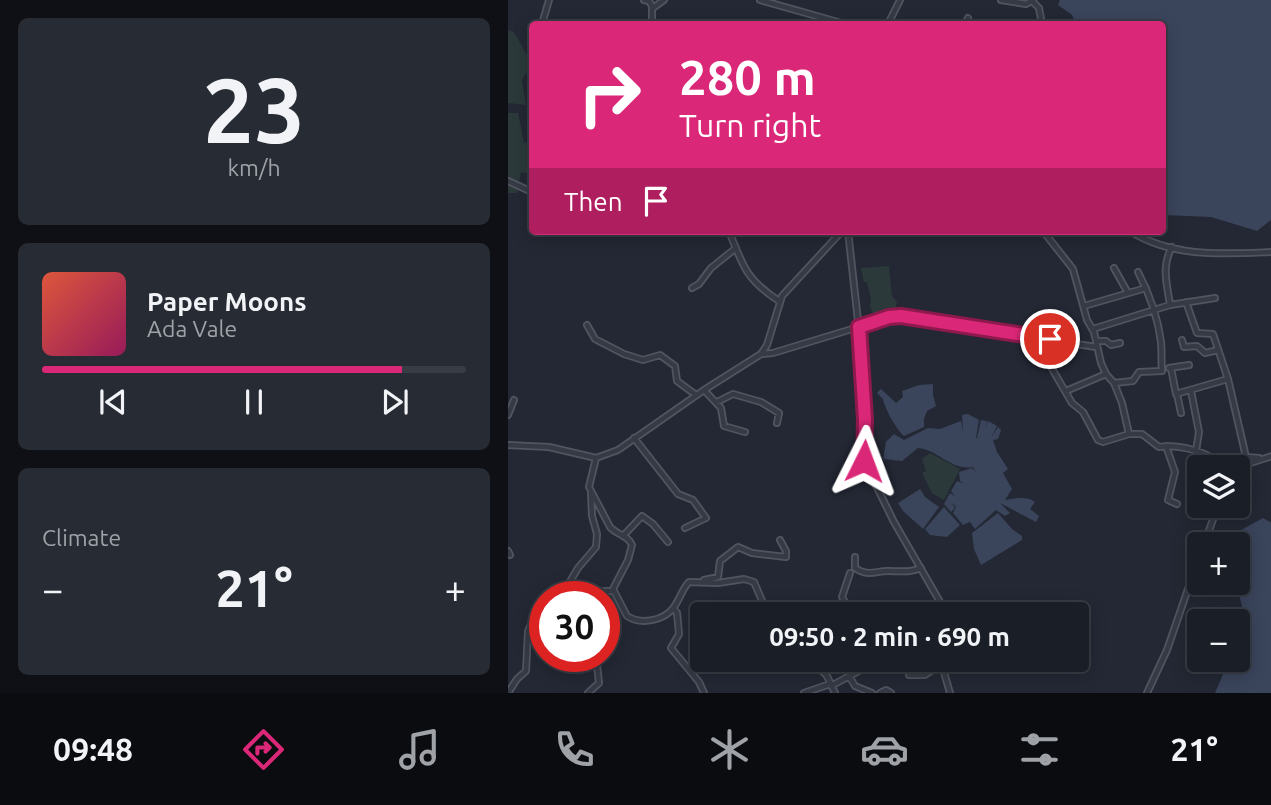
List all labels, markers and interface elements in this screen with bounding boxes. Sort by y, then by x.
icon: right [564,49,655,140]
text: 280 m [679,49,816,104]
text: 23 [203,58,305,160]
text: Turn right [679,107,821,143]
text: km/h [227,155,281,180]
icon: arrive [637,182,675,220]
text: Then [564,187,623,216]
text: Paper Moons [147,287,306,316]
pin [1020,309,1080,369]
text: Ada Vale [147,316,237,341]
icon: arrive [1031,320,1069,358]
icon: previous [94,383,132,421]
icon: pause [235,383,273,421]
icon: next [376,383,414,421]
position arrow [827,424,901,498]
map controls [1187,455,1250,672]
button: layers [1187,455,1250,518]
text: Climate [42,525,121,550]
button: + [1187,532,1250,595]
text: 21° [215,559,293,617]
text: − [42,568,63,610]
text: + [445,568,466,610]
speed limit sign: 30 [529,581,620,672]
button: − [1187,609,1250,672]
text: 09:50 · 2 min · 690 m [769,622,1010,651]
icon: directions [239,725,288,774]
icon: music [395,725,444,774]
icon: phone [550,725,599,774]
icon: climate [705,725,754,774]
icon: car [860,725,909,774]
icon: filters [1015,725,1064,774]
text: 09:48 [53,731,133,767]
text: 21° [1170,731,1218,767]

